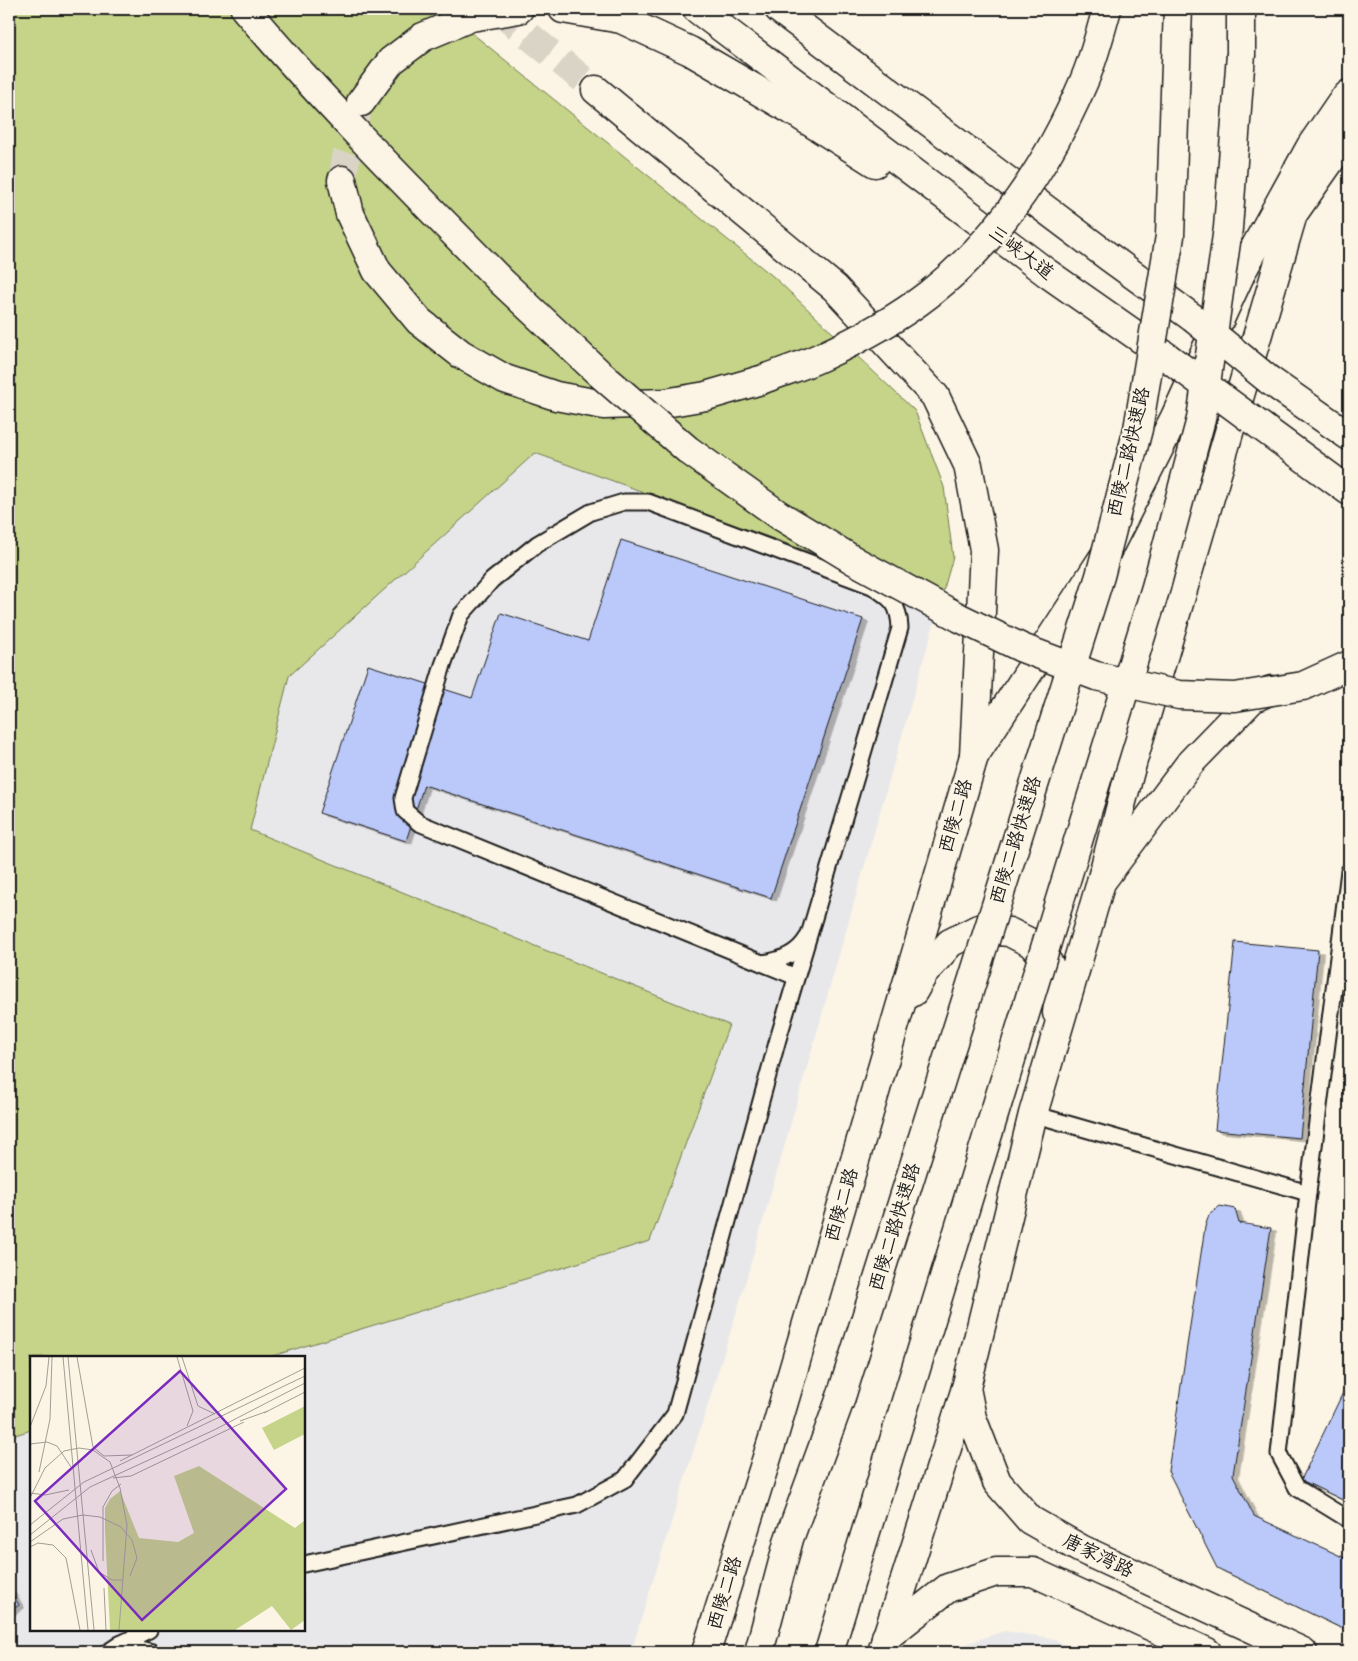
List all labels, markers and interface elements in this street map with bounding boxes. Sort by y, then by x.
street label: 三峡大道 [983,220,1059,286]
street label: 西陵二路快速路 [1102,384,1156,520]
street label: 西陵二路快速路 [985,773,1047,907]
street label: 西陵二路 [934,776,978,856]
street label: 西陵二路快速路 [864,1160,926,1294]
street label: 西陵二路 [820,1165,864,1245]
inset map [30,1356,305,1631]
street label: 唐家湾路 [1058,1528,1138,1584]
street label: 西陵二路 [702,1553,748,1633]

